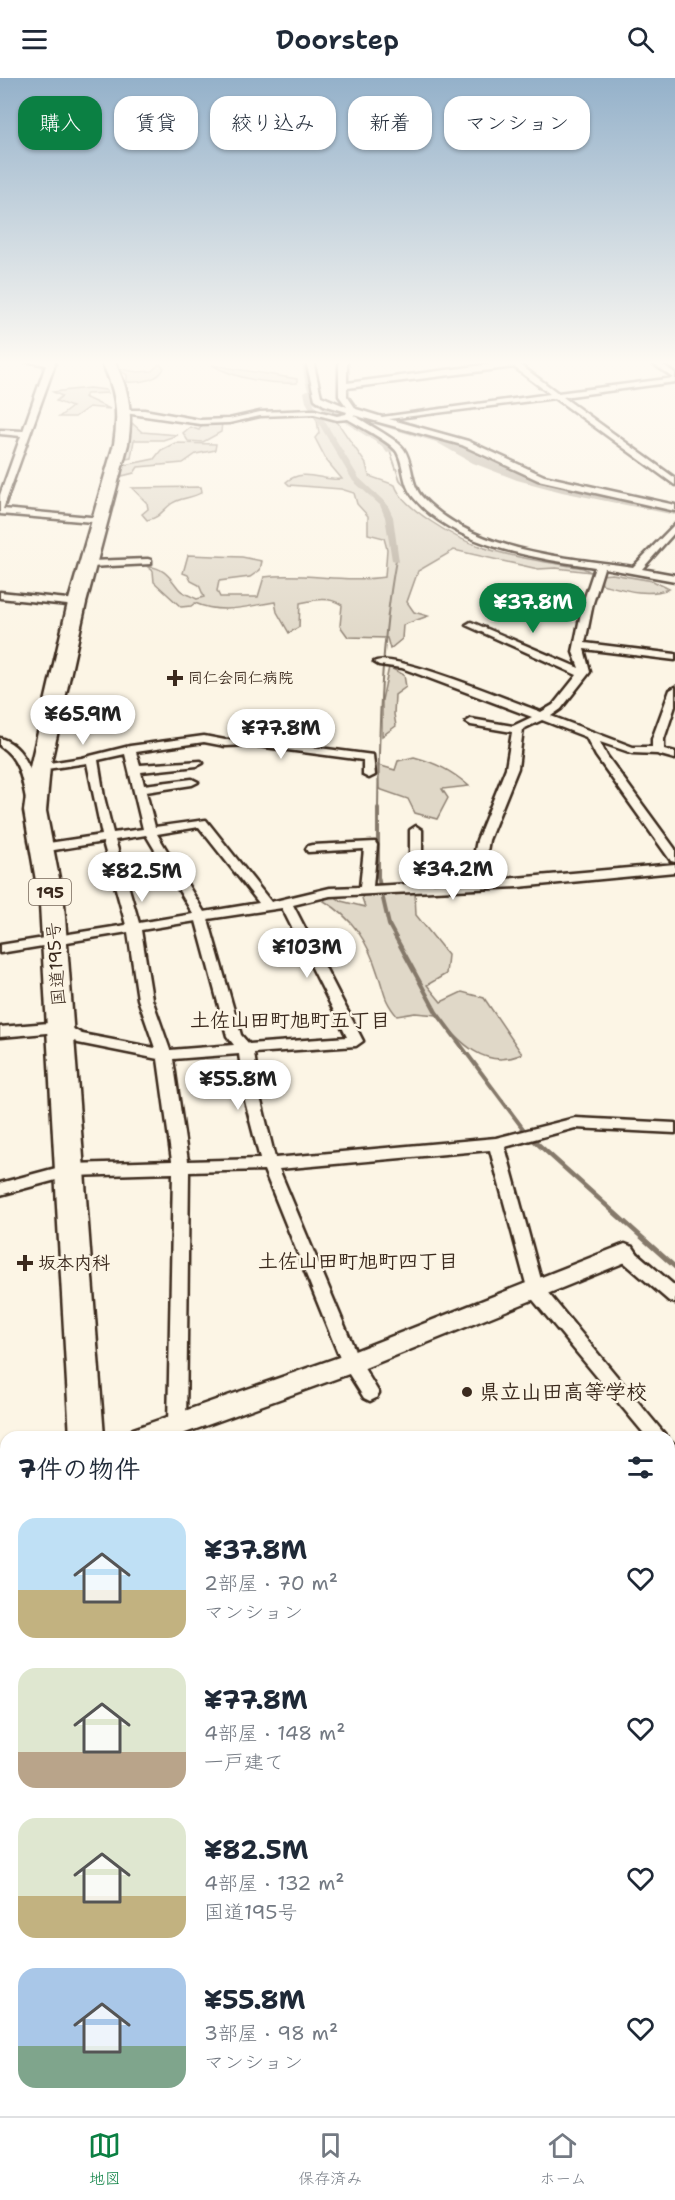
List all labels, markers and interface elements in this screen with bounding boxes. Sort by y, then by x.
text: Doorstep [276,21,399,58]
icon: menu [18,23,51,56]
icon: search [624,23,657,56]
chip: 購入 [18,96,102,150]
chip: 賃貸 [114,96,198,150]
chip: 絞り込み [210,96,336,150]
chip: 新着 [348,96,432,150]
chip: マンション [444,96,590,150]
pin: ¥37.8M [484,583,582,634]
text: ¥37.8M [493,589,573,615]
place label: 同仁会同仁病院 [188,668,293,688]
marker: 同仁会同仁病院 [166,669,184,687]
pin: ¥65.9M [34,695,132,746]
text: ¥65.9M [44,701,122,727]
pin: ¥77.8M [232,709,330,760]
text: ¥77.8M [241,715,321,741]
pin: ¥34.2M [404,850,502,901]
pin: ¥82.5M [93,852,191,903]
text: ¥34.2M [413,856,493,882]
text: ¥82.5M [102,858,182,884]
road number: 195 [29,879,71,905]
street label: 国道195号 [41,921,71,1007]
pin: ¥103M [265,928,349,979]
text: ¥103M [272,934,342,960]
district label: 土佐山田町旭町五丁目 [190,1007,390,1033]
pin: ¥55.8M [189,1060,287,1111]
text: ¥55.8M [199,1066,277,1092]
district label: 土佐山田町旭町四丁目 [258,1248,458,1274]
place label: 坂本内科 [38,1251,110,1275]
marker: 坂本内科 [16,1254,34,1272]
place label: 県立山田高等学校 [479,1378,647,1406]
marker: 県立山田高等学校 [460,1385,474,1399]
text: 7件の物件 [18,1451,140,1486]
icon: filters [624,1451,657,1484]
text: ¥37.8M [204,1532,307,1567]
icon: home [66,1542,138,1614]
icon: heart [624,1562,657,1595]
text: 2部屋 · 70 m² [204,1570,338,1596]
text: マンション [204,1599,303,1625]
text: ¥77.8M [204,1682,308,1717]
icon: home [66,1692,138,1764]
icon: heart [624,1712,657,1745]
text: 4部屋 · 148 m² [204,1720,345,1746]
text: 一戸建て [204,1749,284,1775]
text: ¥82.5M [204,1832,308,1867]
icon: home [66,1842,138,1914]
icon: heart [624,1862,657,1895]
text: 4部屋 · 132 m² [204,1870,345,1896]
text: 国道195号 [204,1899,298,1925]
text: ¥55.8M [204,1982,305,2017]
icon: home [66,1992,138,2064]
icon: heart [624,2012,657,2045]
text: 3部屋 · 98 m² [204,2020,338,2046]
text: マンション [204,2049,303,2075]
tab: 地図 [88,2129,121,2189]
tab: 保存済み [298,2129,362,2189]
tab: ホーム [539,2129,587,2189]

